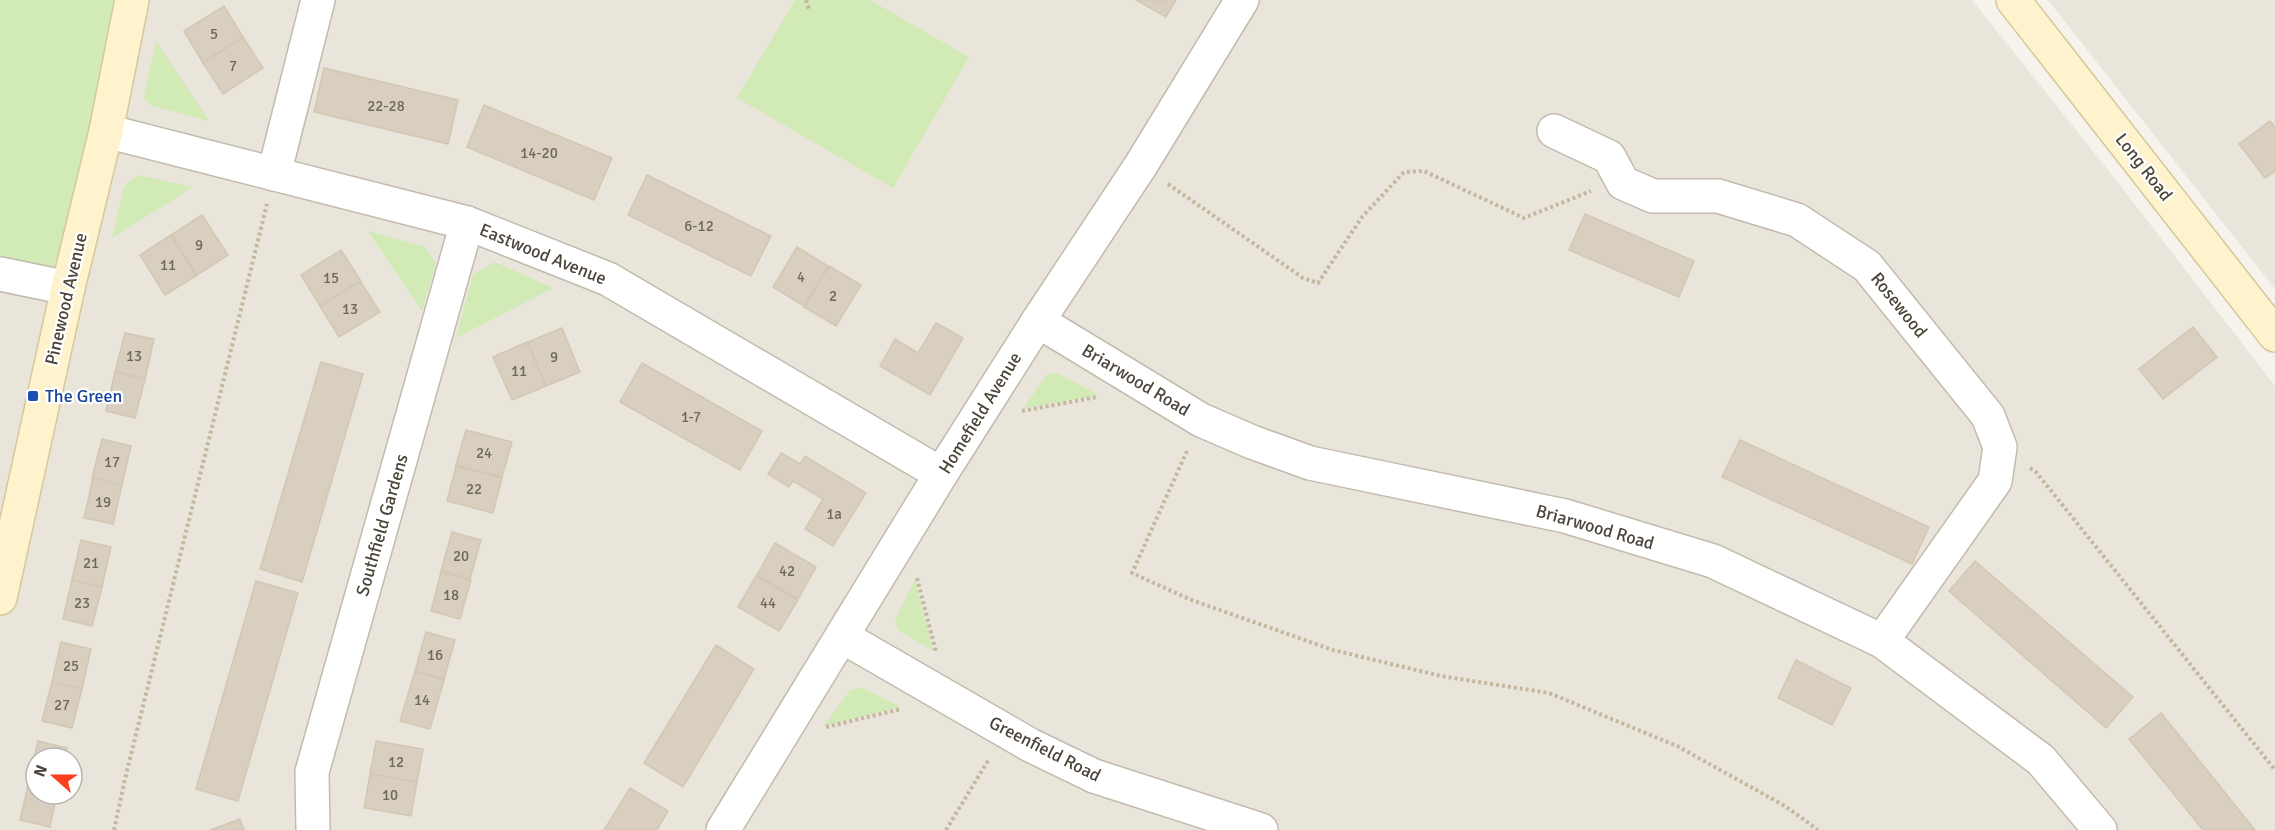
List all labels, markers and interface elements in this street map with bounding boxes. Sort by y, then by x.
house number: 5 [210,25,218,43]
house number: 7 [229,57,237,75]
house number: 22-28 [367,97,405,115]
street label: Long Road [2111,129,2177,205]
house number: 14-20 [520,144,558,162]
house number: 6-12 [684,217,714,235]
street label: Eastwood Avenue [476,219,610,289]
street label: Pinewood Avenue [40,231,92,367]
house number: 9 [195,236,203,254]
house number: 11 [160,256,176,274]
house number: 4 [797,268,805,286]
street label: Rosewood [1866,268,1932,342]
house number: 15 [323,269,339,287]
house number: 2 [829,287,837,305]
house number: 13 [342,300,358,318]
street label: Briarwood Road [1078,339,1194,421]
house number: 13 [126,347,142,365]
house number: 9 [550,348,558,366]
street label: Homefield Avenue [934,348,1026,478]
house number: 11 [511,362,527,380]
place label: The Green [45,385,122,407]
marker: The Green [26,389,40,403]
house number: 1-7 [681,408,701,426]
house number: 24 [476,444,492,462]
street label: Southfield Gardens [351,451,413,599]
house number: 17 [104,453,120,471]
house number: 22 [466,480,482,498]
house number: 19 [95,493,111,511]
street label: Briarwood Road [1533,500,1657,554]
house number: 1a [826,505,842,523]
house number: 20 [453,547,469,565]
house number: 21 [83,554,99,572]
house number: 42 [779,562,795,580]
house number: 18 [443,586,459,604]
house number: 23 [74,594,90,612]
house number: 44 [760,594,776,612]
house number: 16 [427,646,443,664]
house number: 25 [63,657,79,675]
house number: 14 [414,691,430,709]
house number: 27 [54,696,70,714]
street label: Greenfield Road [985,711,1105,787]
north arrow [24,746,84,806]
house number: 12 [388,753,404,771]
text: N [30,762,52,780]
house number: 10 [382,786,398,804]

